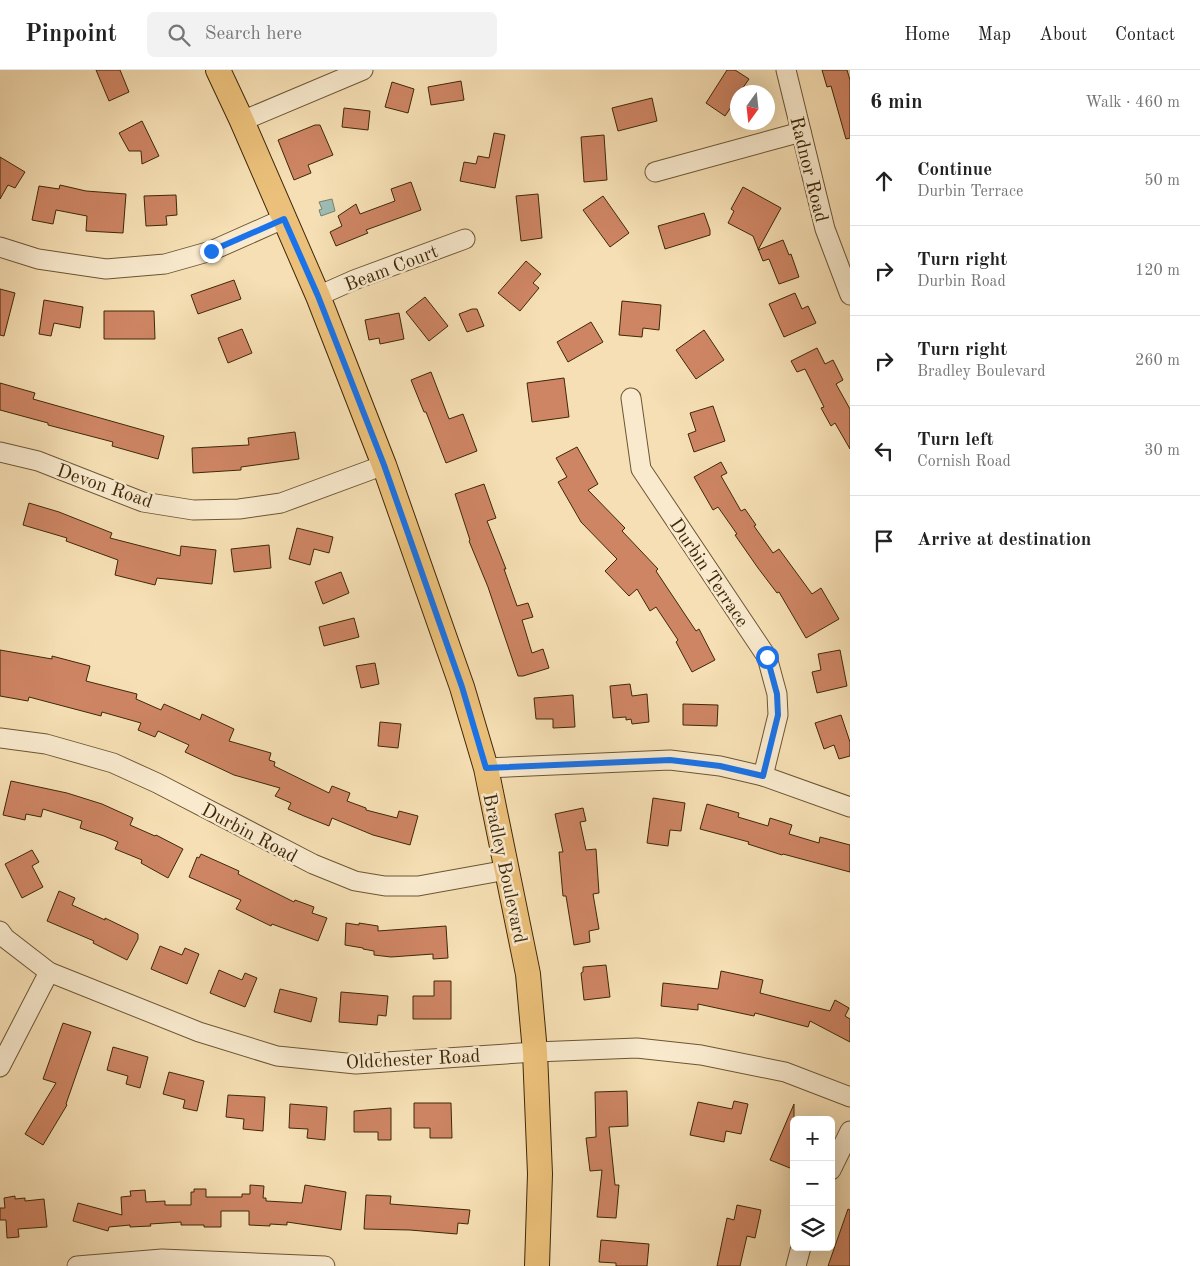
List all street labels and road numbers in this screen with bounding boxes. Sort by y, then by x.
street label: Radnor Road [785,115,830,224]
street label: Beam Court [343,243,441,296]
street label: Devon Road [54,462,155,513]
street label: Durbin Terrace [665,516,751,631]
street label: Bradley Boulevard [478,792,529,945]
street label: Durbin Road [198,801,300,867]
street label: Oldchester Road [345,1047,481,1074]

